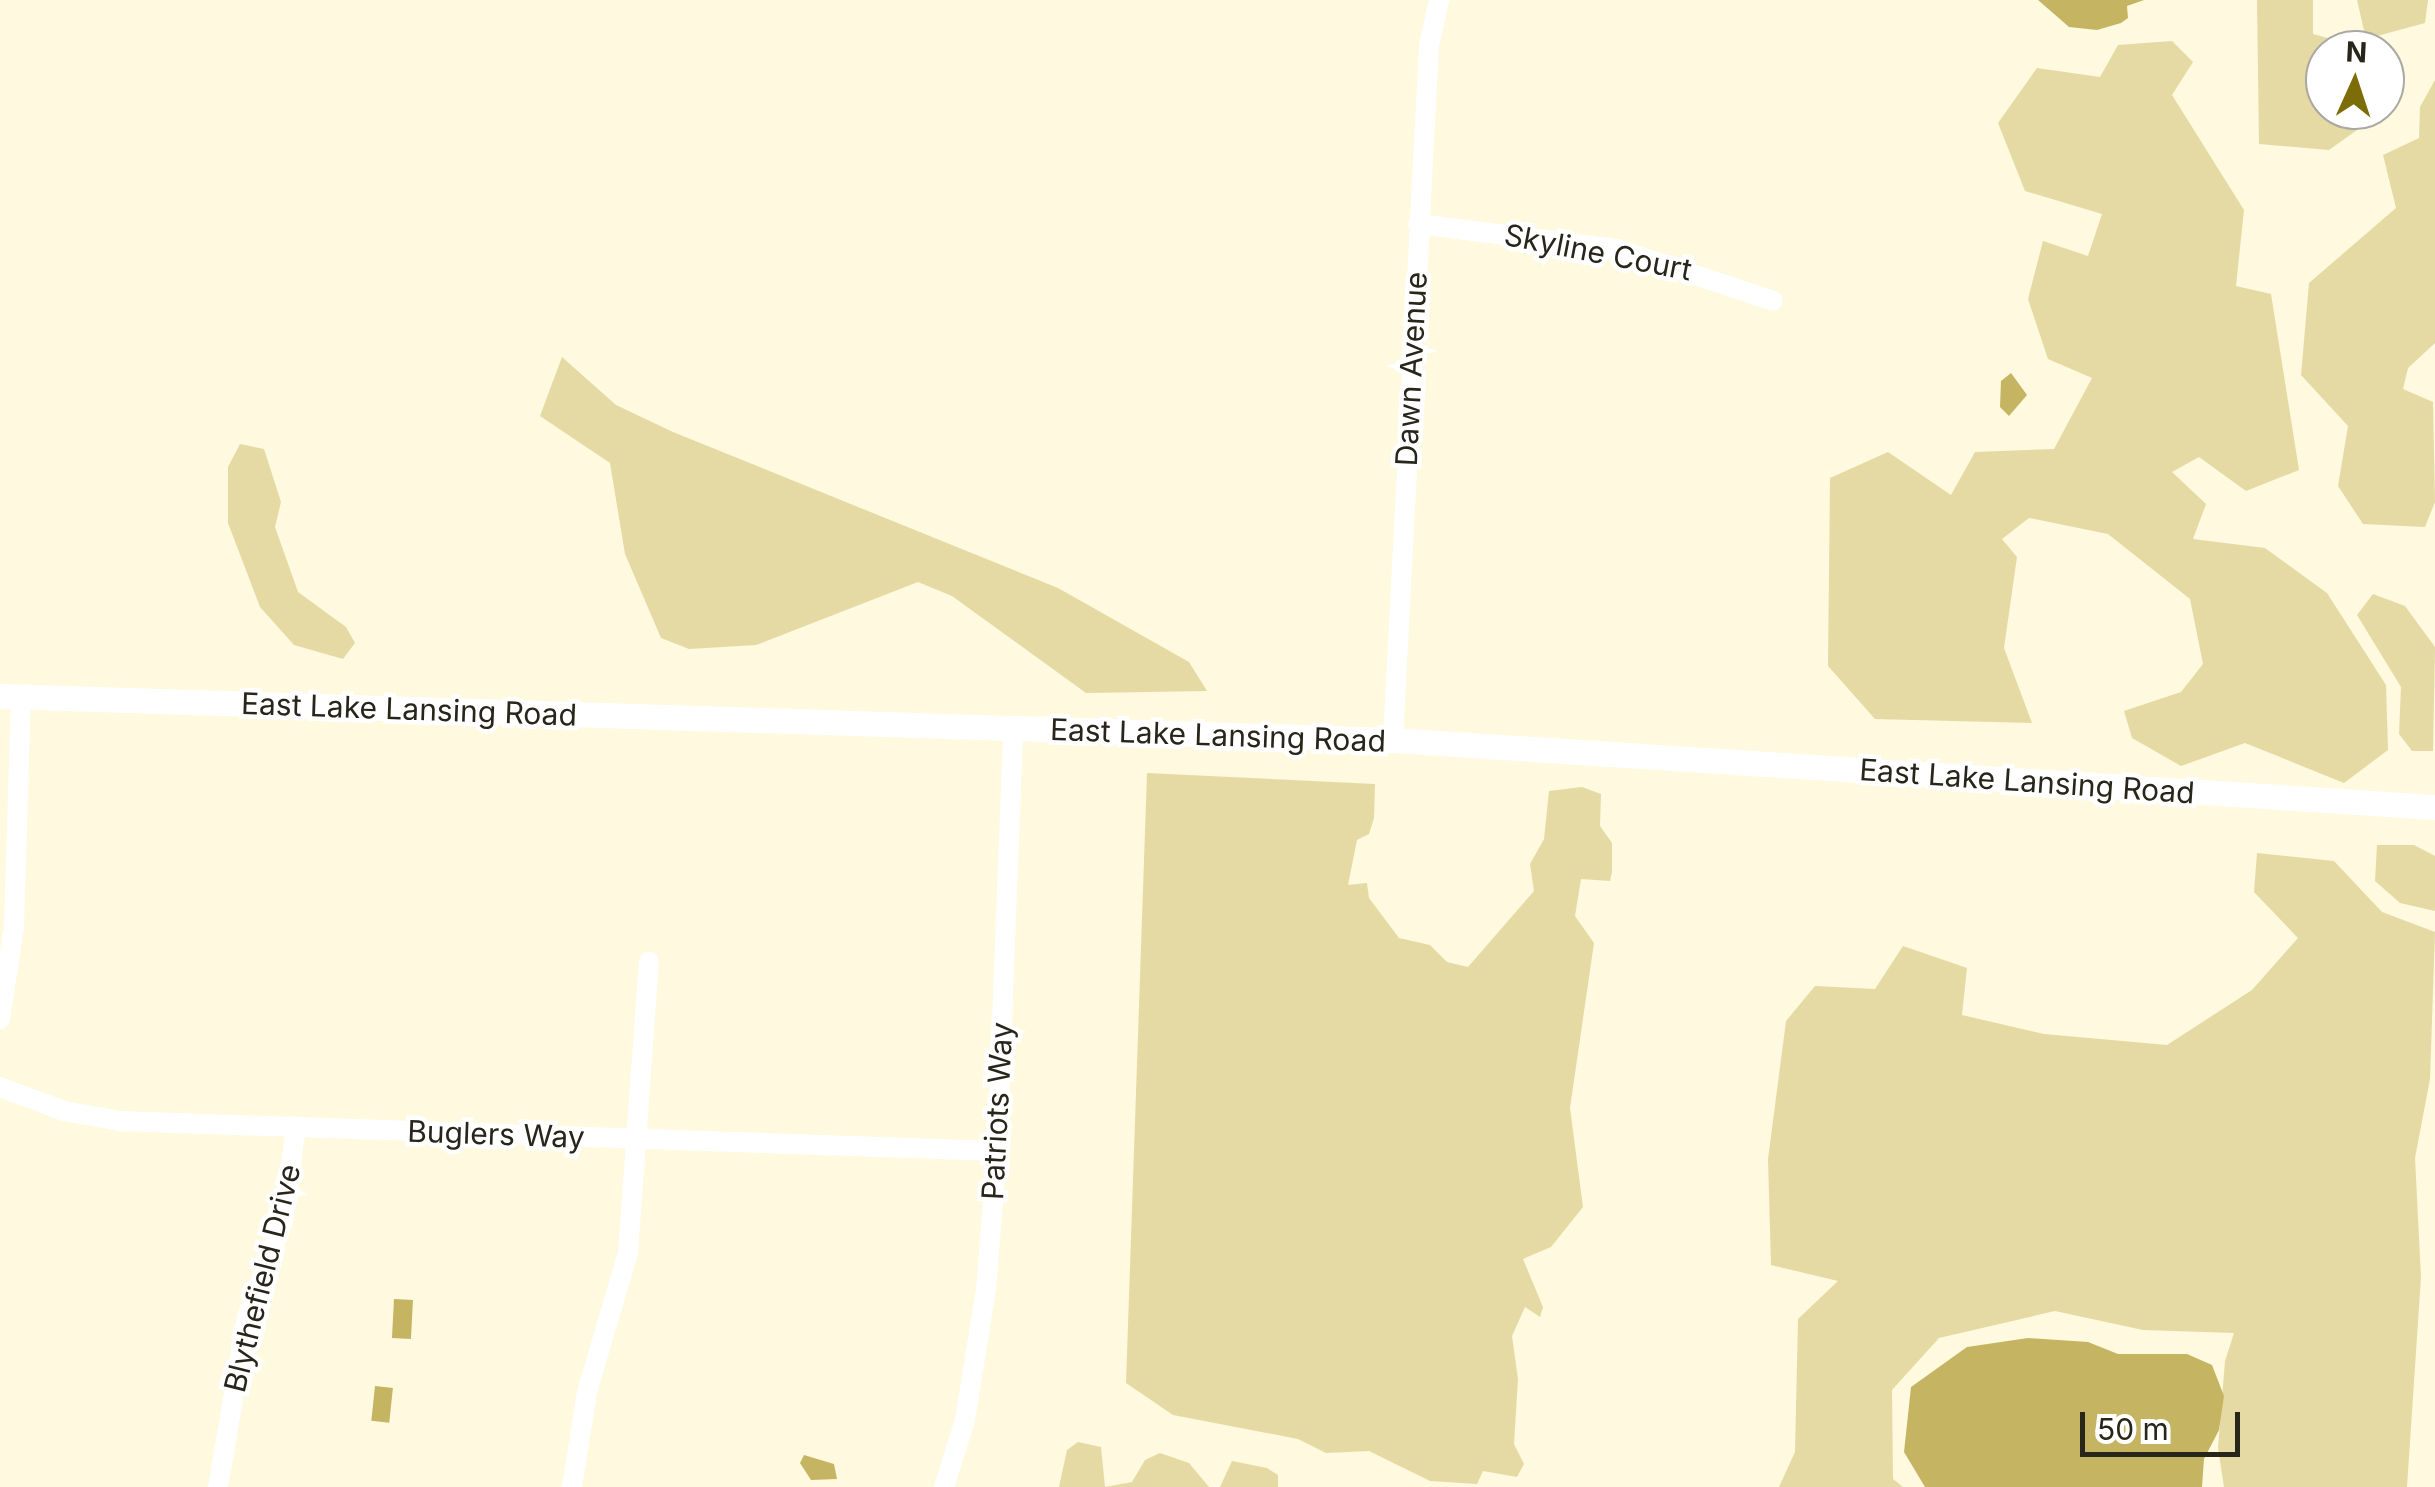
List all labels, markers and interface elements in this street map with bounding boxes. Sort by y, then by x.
north arrow [2305,30,2405,130]
text: N [2345,35,2368,70]
street label: Skyline Court [1501,216,1695,288]
street label: Dawn Avenue [1388,271,1434,467]
street label: East Lake Lansing Road [240,685,578,733]
street label: East Lake Lansing Road [1049,711,1387,759]
street label: East Lake Lansing Road [1858,751,2196,811]
street label: Patriots Way [974,1021,1020,1201]
street label: Buglers Way [407,1113,585,1155]
street label: Blythefield Drive [216,1160,308,1396]
scale bar [2085,1392,2245,1454]
text: 50 m [2097,1411,2169,1447]

